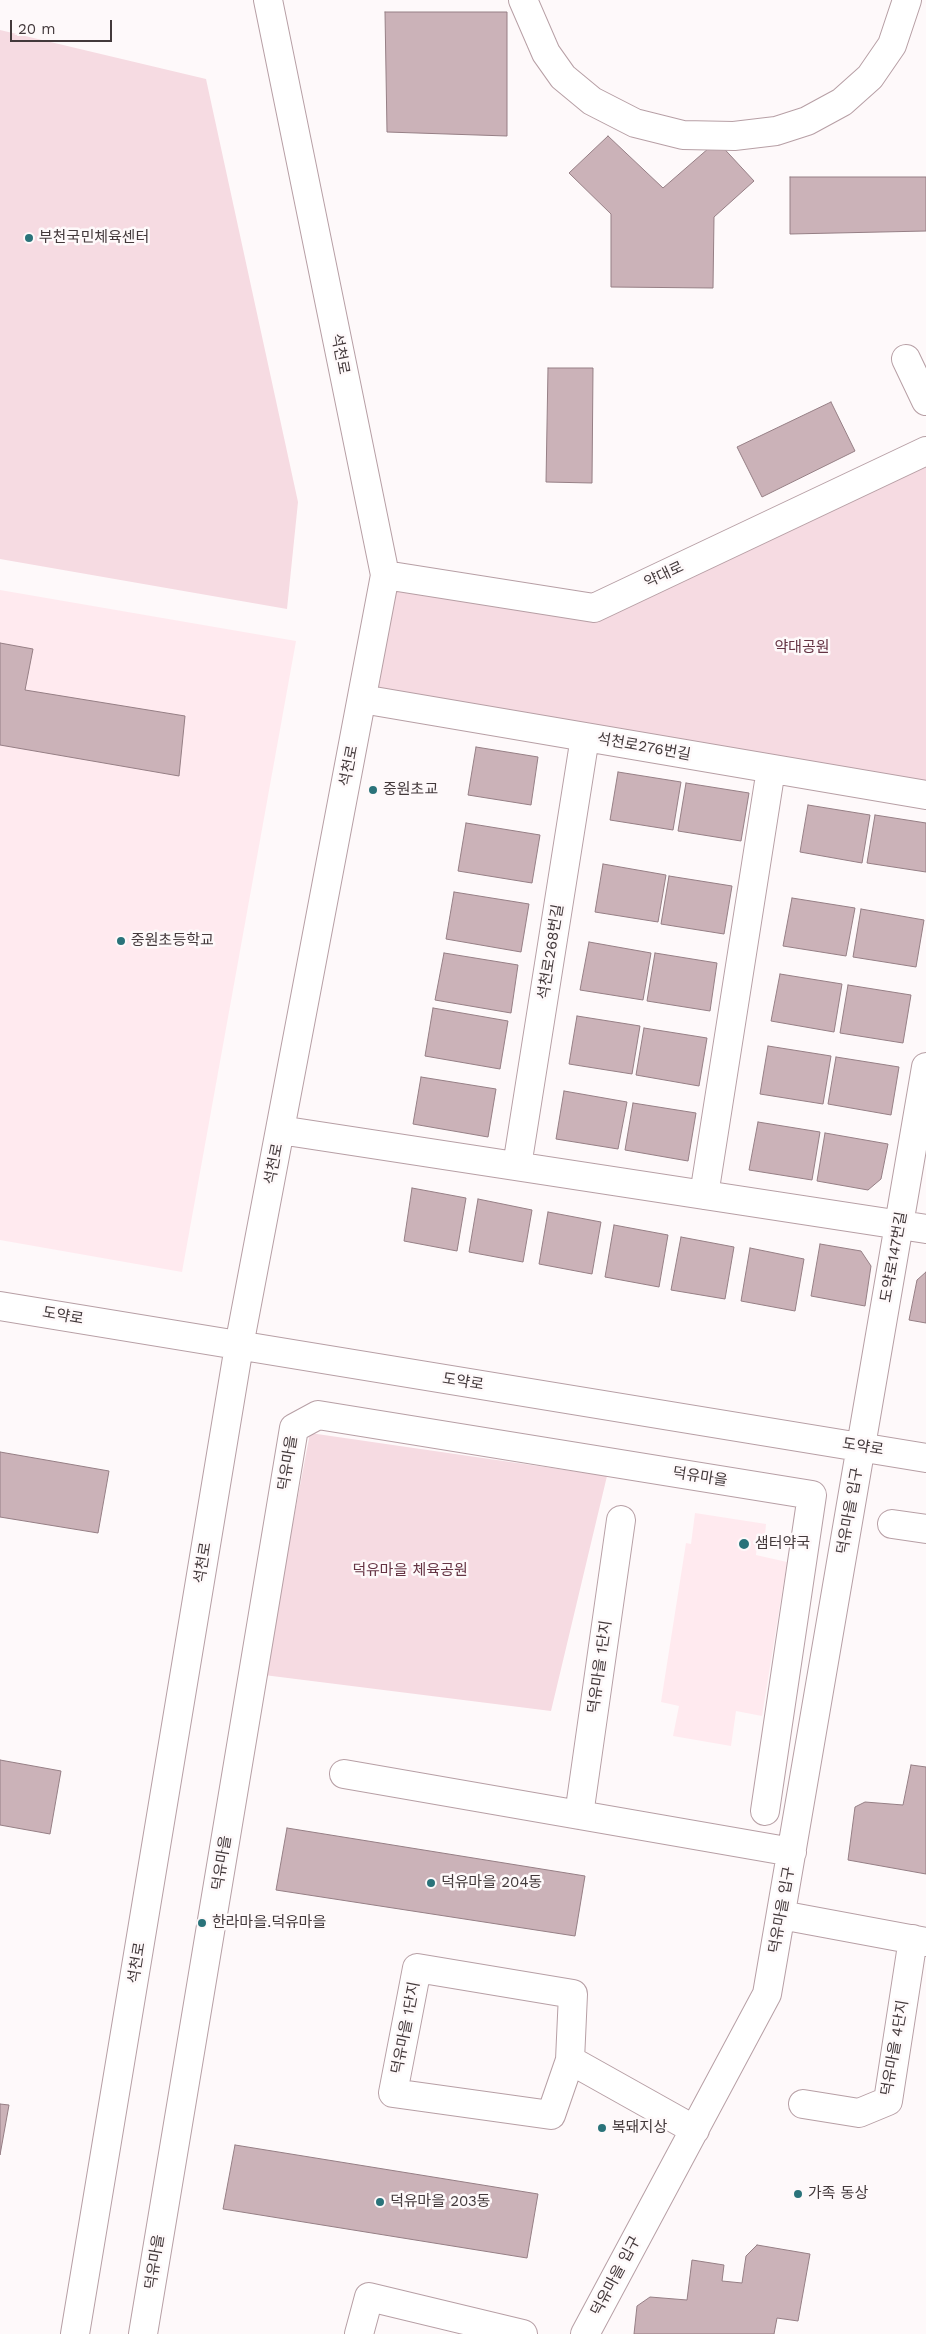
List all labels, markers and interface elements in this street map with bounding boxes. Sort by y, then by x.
scale bar [12,10,115,42]
text: 20 m [18,20,56,38]
place label: 부천국민체육센터 [39,229,149,247]
marker: 부천국민체육센터 [23,232,35,244]
street label: 석천로 [327,332,353,376]
street label: 약대로 [641,558,687,592]
park label: 약대공원 [774,639,830,657]
street label: 석천로276번길 [596,730,692,764]
street label: 석천로 [336,744,362,788]
place label: 중원초교 [383,781,438,799]
marker: 중원초교 [367,784,379,796]
street label: 석천로268번길 [535,903,567,1001]
place label: 중원초등학교 [131,932,214,950]
marker: 중원초등학교 [115,935,127,947]
street label: 석천로 [261,1142,287,1186]
street label: 도약로147번길 [877,1210,911,1304]
street label: 도약로 [41,1304,85,1328]
street label: 도약로 [441,1370,485,1394]
street label: 덕유마을 [275,1434,301,1492]
street label: 도약로 [841,1435,885,1459]
street label: 덕유마을 [671,1464,729,1490]
street label: 덕유마을 입구 [834,1466,866,1556]
place label: 샘터약국 [755,1535,810,1553]
marker: 샘터약국 [737,1537,751,1551]
street label: 석천로 [191,1541,215,1585]
park label: 덕유마을 체육공원 [352,1562,468,1580]
street label: 덕유마을 1단지 [585,1619,615,1715]
street label: 덕유마을 [209,1834,235,1892]
street label: 덕유마을 입구 [766,1865,798,1955]
place label: 덕유마을 204동 [441,1874,542,1892]
marker: 덕유마을 204동 [425,1877,437,1889]
place label: 한라마을.덕유마을 [212,1914,326,1932]
marker: 한라마을.덕유마을 [196,1917,208,1929]
street label: 석천로 [125,1941,149,1985]
street label: 덕유마을 1단지 [388,1980,424,2076]
street label: 덕유마을 4단지 [878,1999,912,2097]
place label: 복돼지상 [612,2119,667,2137]
marker: 복돼지상 [596,2122,608,2134]
place label: 가족 동상 [808,2185,868,2203]
marker: 가족 동상 [792,2188,804,2200]
place label: 덕유마을 203동 [390,2193,491,2211]
marker: 덕유마을 203동 [374,2196,386,2208]
street label: 덕유마을 [142,2233,168,2291]
street label: 덕유마을 입구 [587,2233,645,2319]

